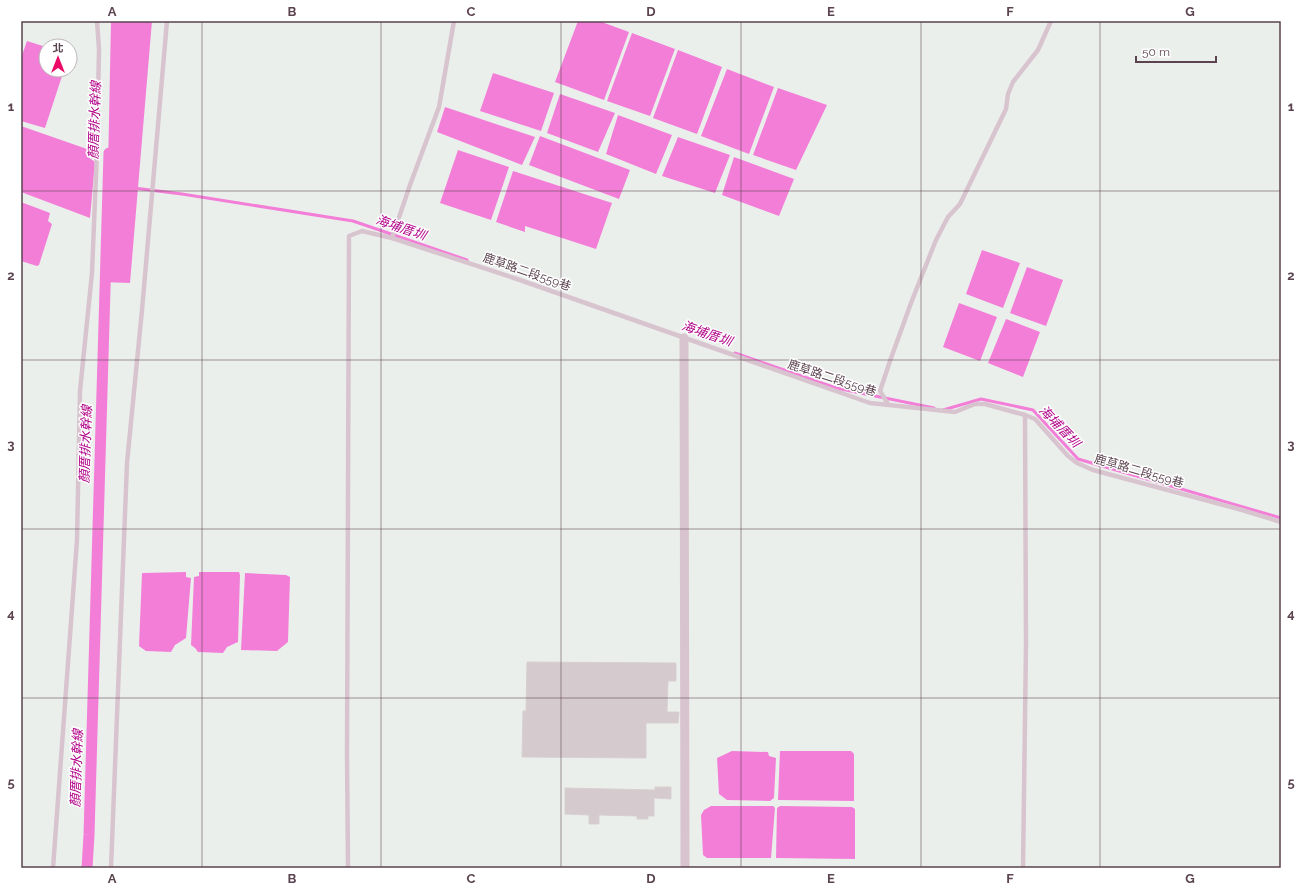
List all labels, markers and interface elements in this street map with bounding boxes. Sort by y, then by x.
text: A [108,4,117,19]
text: B [288,4,297,19]
text: C [467,4,476,19]
text: D [646,4,656,19]
text: E [827,4,835,19]
text: F [1006,4,1014,19]
text: G [1185,4,1195,19]
north arrow [38,38,78,78]
scale bar [1136,38,1216,64]
text: 北 [53,42,64,55]
text: 50 m [1142,45,1170,59]
water label: 顏厝排水幹線 [86,79,103,159]
text: 1 [8,99,15,114]
text: 1 [1288,99,1295,114]
water label: 海埔厝圳 [374,212,430,244]
street label: 鹿草路二段559巷 [481,250,573,294]
text: 2 [7,268,15,283]
text: 2 [1287,268,1295,283]
water label: 海埔厝圳 [680,318,736,350]
street label: 鹿草路二段559巷 [786,357,878,399]
water label: 海埔厝圳 [1036,402,1084,452]
water label: 顏厝排水幹線 [77,403,94,483]
text: 3 [7,437,15,452]
text: 3 [1287,437,1295,452]
street label: 鹿草路二段559巷 [1093,452,1185,490]
text: 4 [7,606,15,621]
text: 4 [1287,606,1295,621]
water label: 顏厝排水幹線 [68,727,85,807]
text: 5 [7,775,15,790]
text: 5 [1287,775,1295,790]
text: A [108,871,117,886]
text: B [288,871,297,886]
text: C [467,871,476,886]
text: D [646,871,656,886]
text: E [827,871,835,886]
text: F [1006,871,1014,886]
text: G [1185,871,1195,886]

